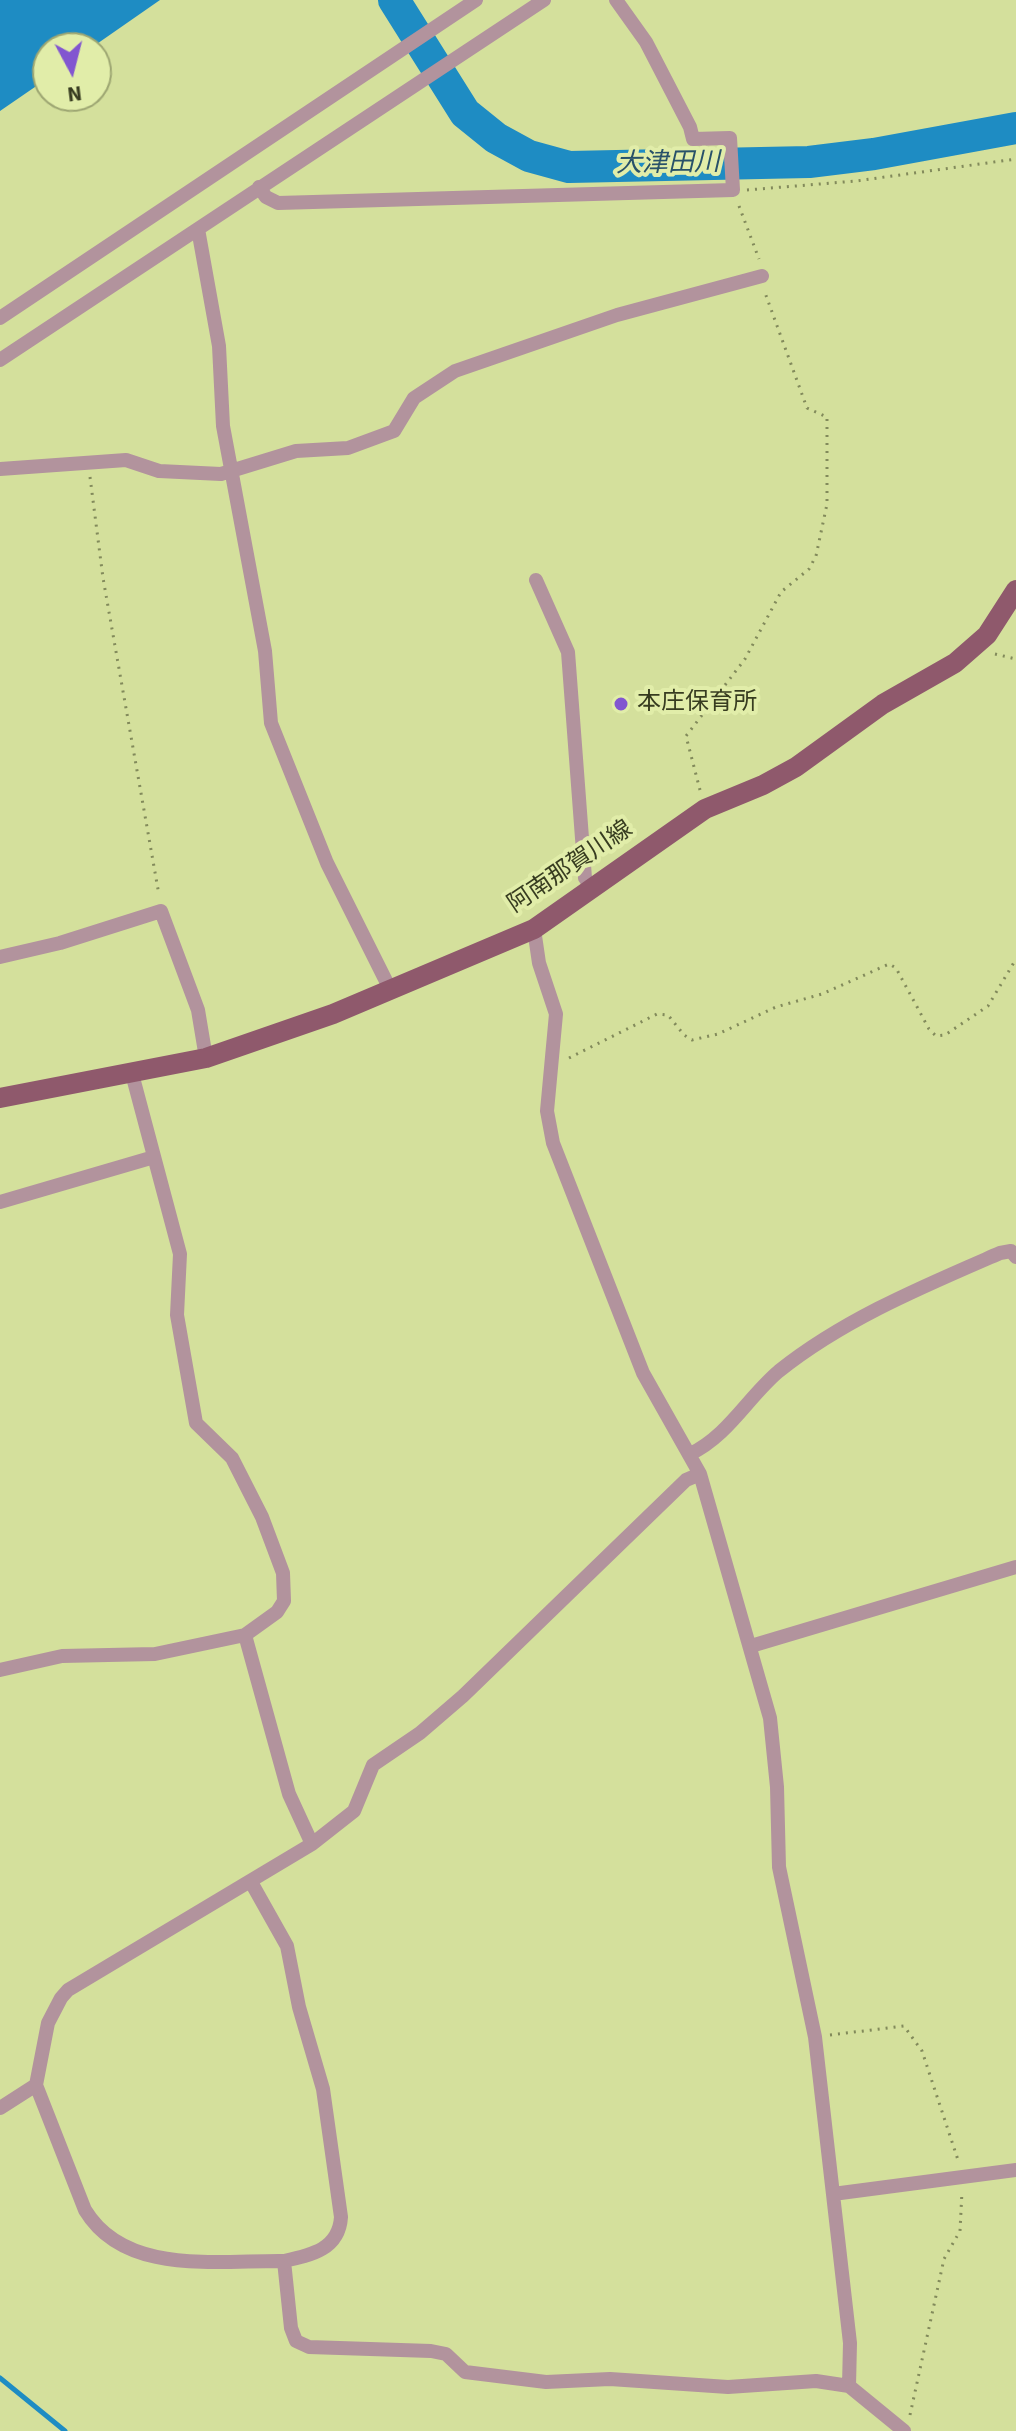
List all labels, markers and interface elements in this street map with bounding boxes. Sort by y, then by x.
north arrow [32,32,112,112]
text: N [65,77,84,111]
water label: 大津田川 [616,148,720,182]
place label: 本庄保育所 [637,690,757,718]
marker: 本庄保育所 [612,695,630,713]
street label: 阿南那賀川線 [503,816,639,920]

